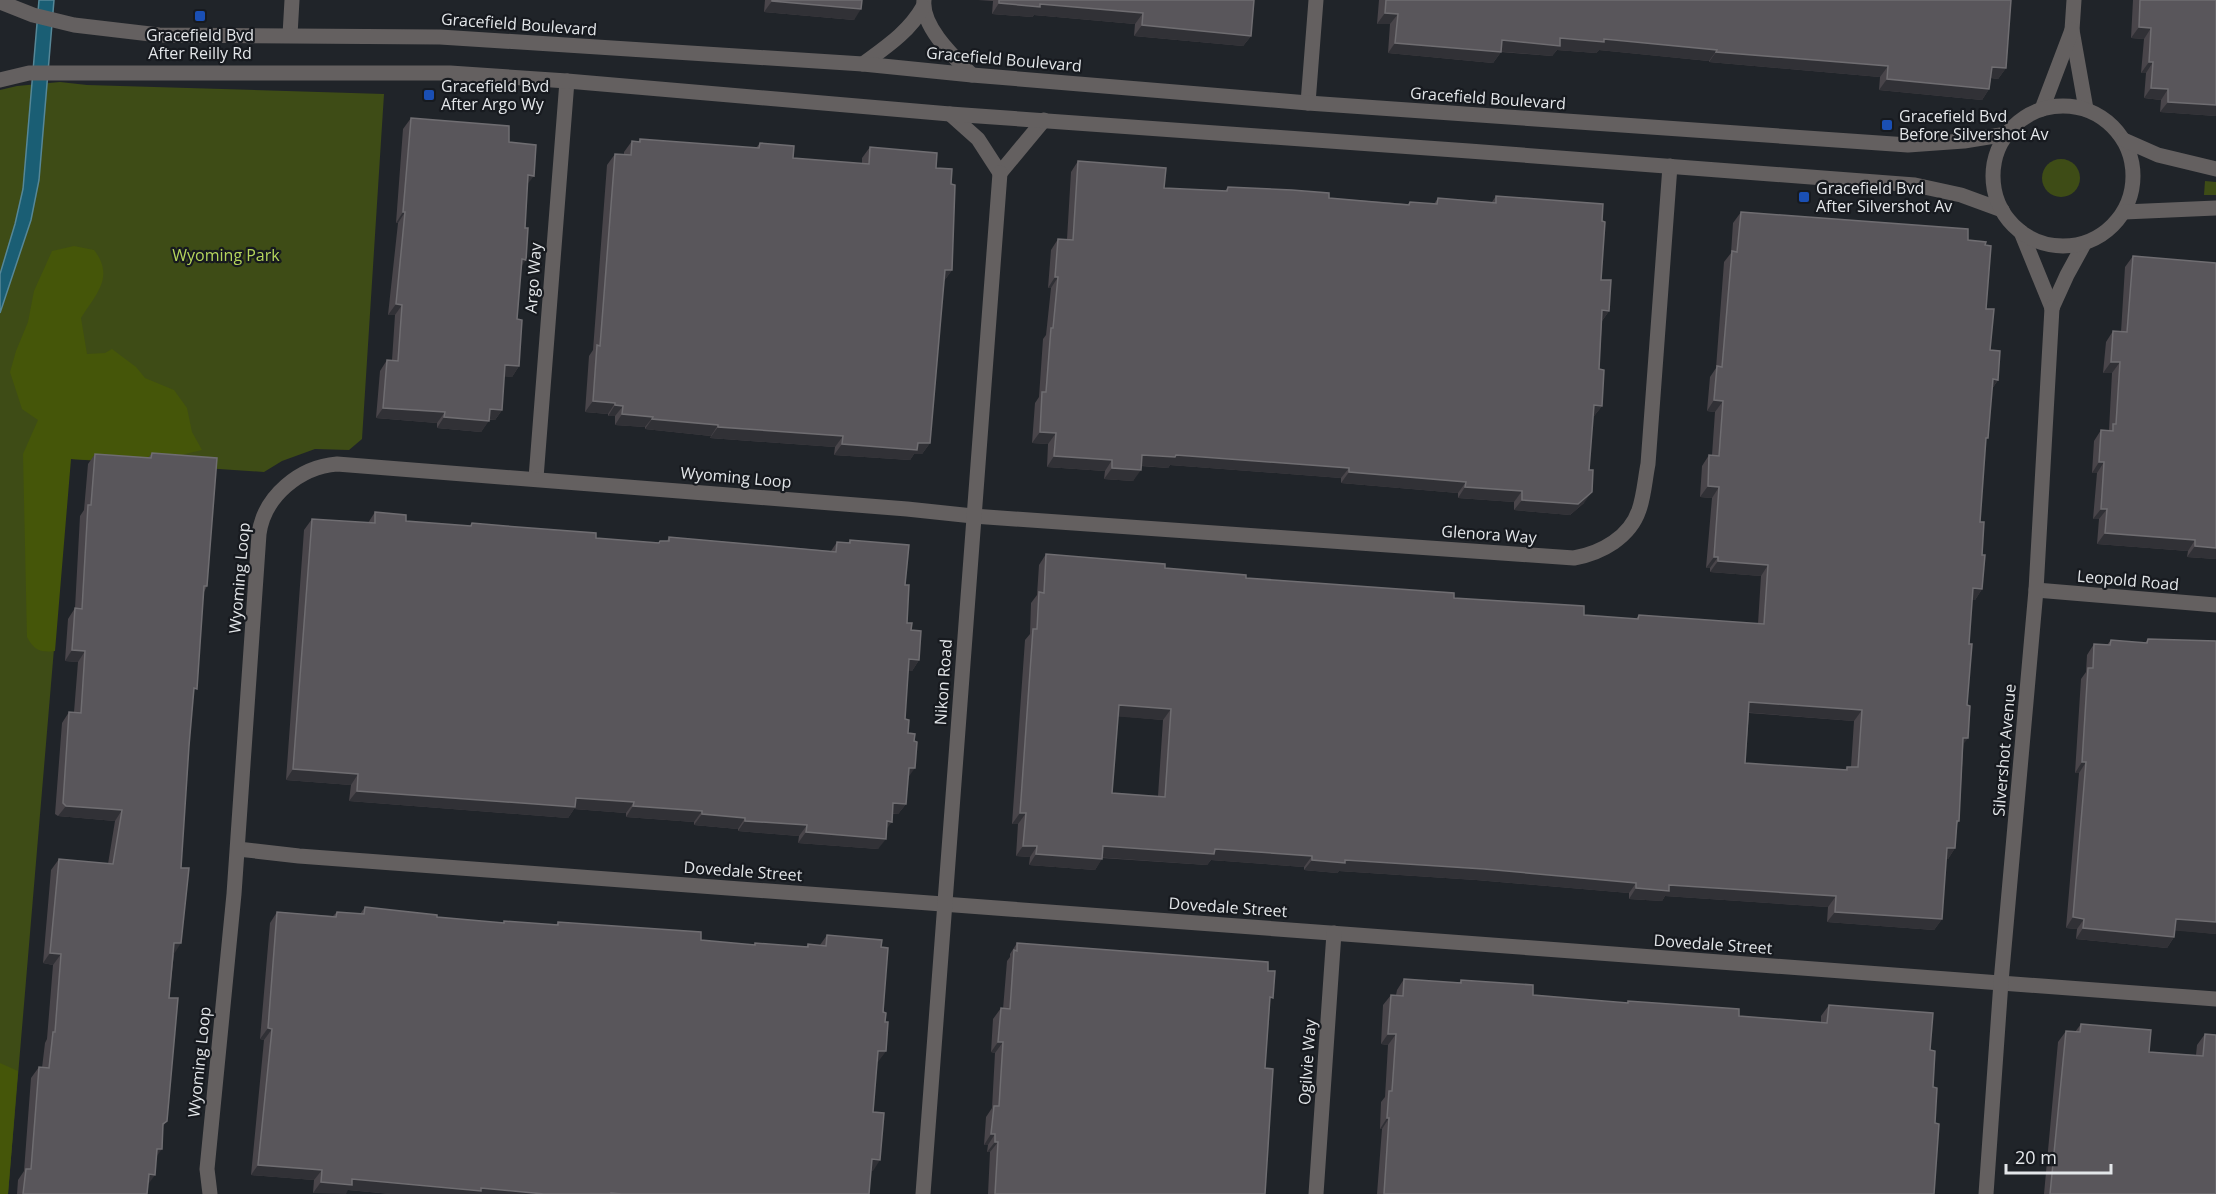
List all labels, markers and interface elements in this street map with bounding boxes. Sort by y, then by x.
street label: Gracefield Boulevard [440,8,598,40]
marker: Gracefield Bvd After Reilly Rd [193,9,207,23]
place label: Gracefield Bvd After Reilly Rd [146,24,254,64]
street label: Gracefield Boulevard [925,41,1083,77]
place label: Gracefield Bvd After Argo Wy [441,75,549,115]
street label: Gracefield Boulevard [1409,82,1567,114]
marker: Gracefield Bvd After Argo Wy [422,88,436,102]
place label: Gracefield Bvd Before Silvershot Av [1899,105,2048,145]
marker: Gracefield Bvd Before Silvershot Av [1880,118,1894,132]
place label: Gracefield Bvd After Silvershot Av [1816,177,1952,217]
marker: Gracefield Bvd After Silvershot Av [1797,190,1811,204]
street label: Argo Way [520,241,547,314]
park label: Wyoming Park [172,244,280,266]
street label: Wyoming Loop [680,461,792,493]
street label: Glenora Way [1441,520,1538,548]
street label: Wyoming Loop [223,522,255,634]
street label: Leopold Road [2076,565,2180,595]
street label: Nikon Road [929,638,957,726]
street label: Silvershot Avenue [1987,683,2021,817]
street label: Dovedale Street [683,856,803,886]
street label: Dovedale Street [1168,892,1288,922]
street label: Dovedale Street [1653,929,1773,959]
street label: Wyoming Loop [182,1005,216,1119]
street label: Ogilvie Way [1293,1017,1321,1106]
scale bar [2006,1137,2111,1175]
text: 20 m [2015,1145,2057,1169]

